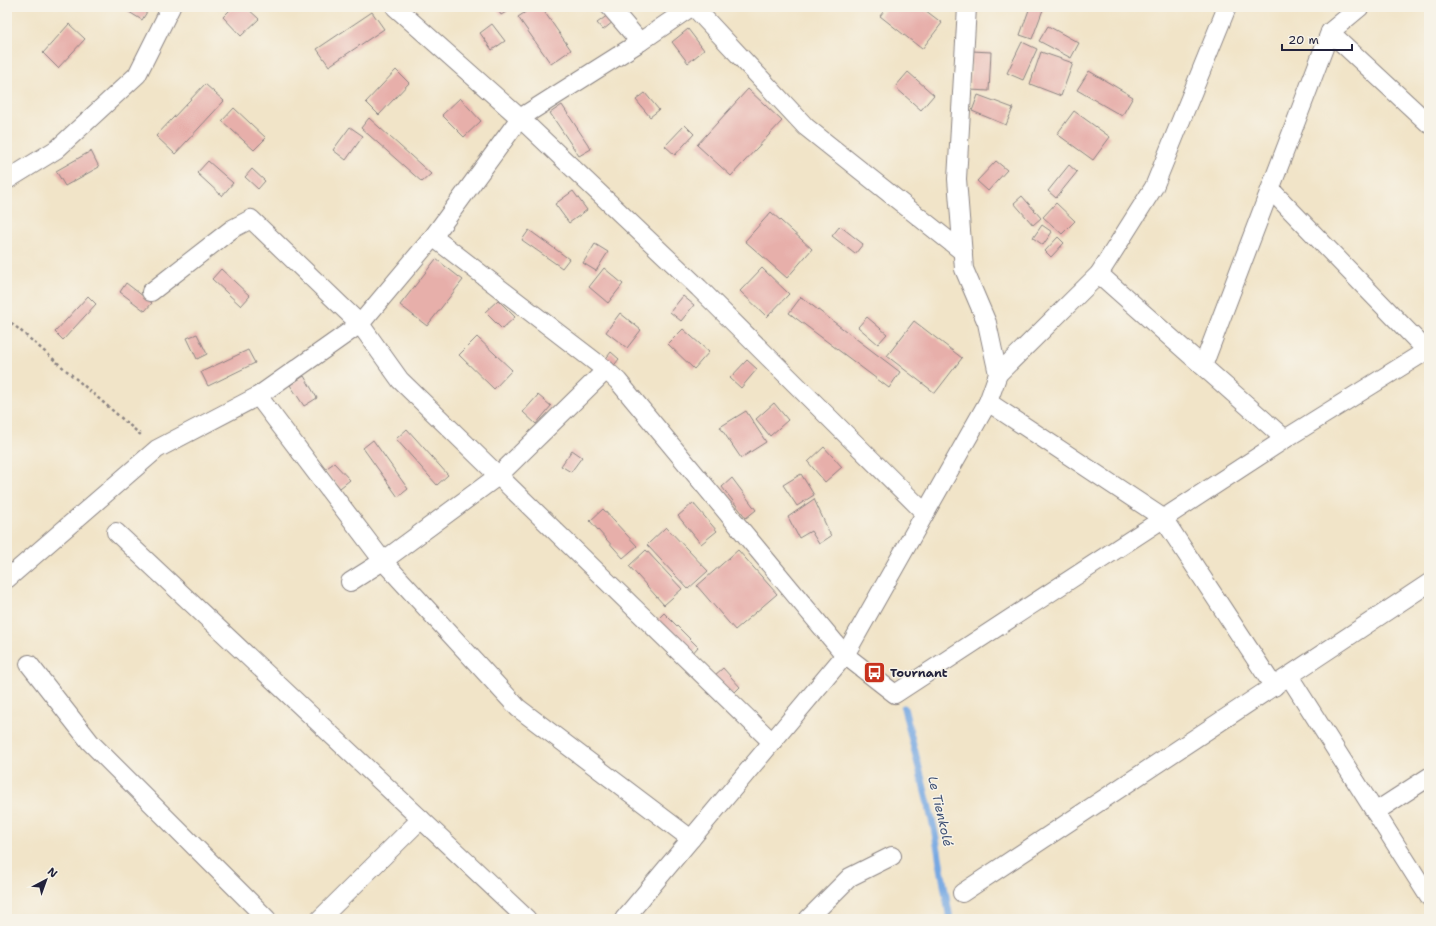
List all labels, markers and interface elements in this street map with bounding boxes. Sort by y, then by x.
scale bar [1282,26,1352,52]
text: 20 m [1288,32,1319,48]
bus stop icon: Tournant [862,660,888,686]
place label: Tournant [890,665,948,681]
water label: Le Tienkolé [924,774,957,848]
north arrow [26,860,66,900]
text: N [44,864,61,882]

